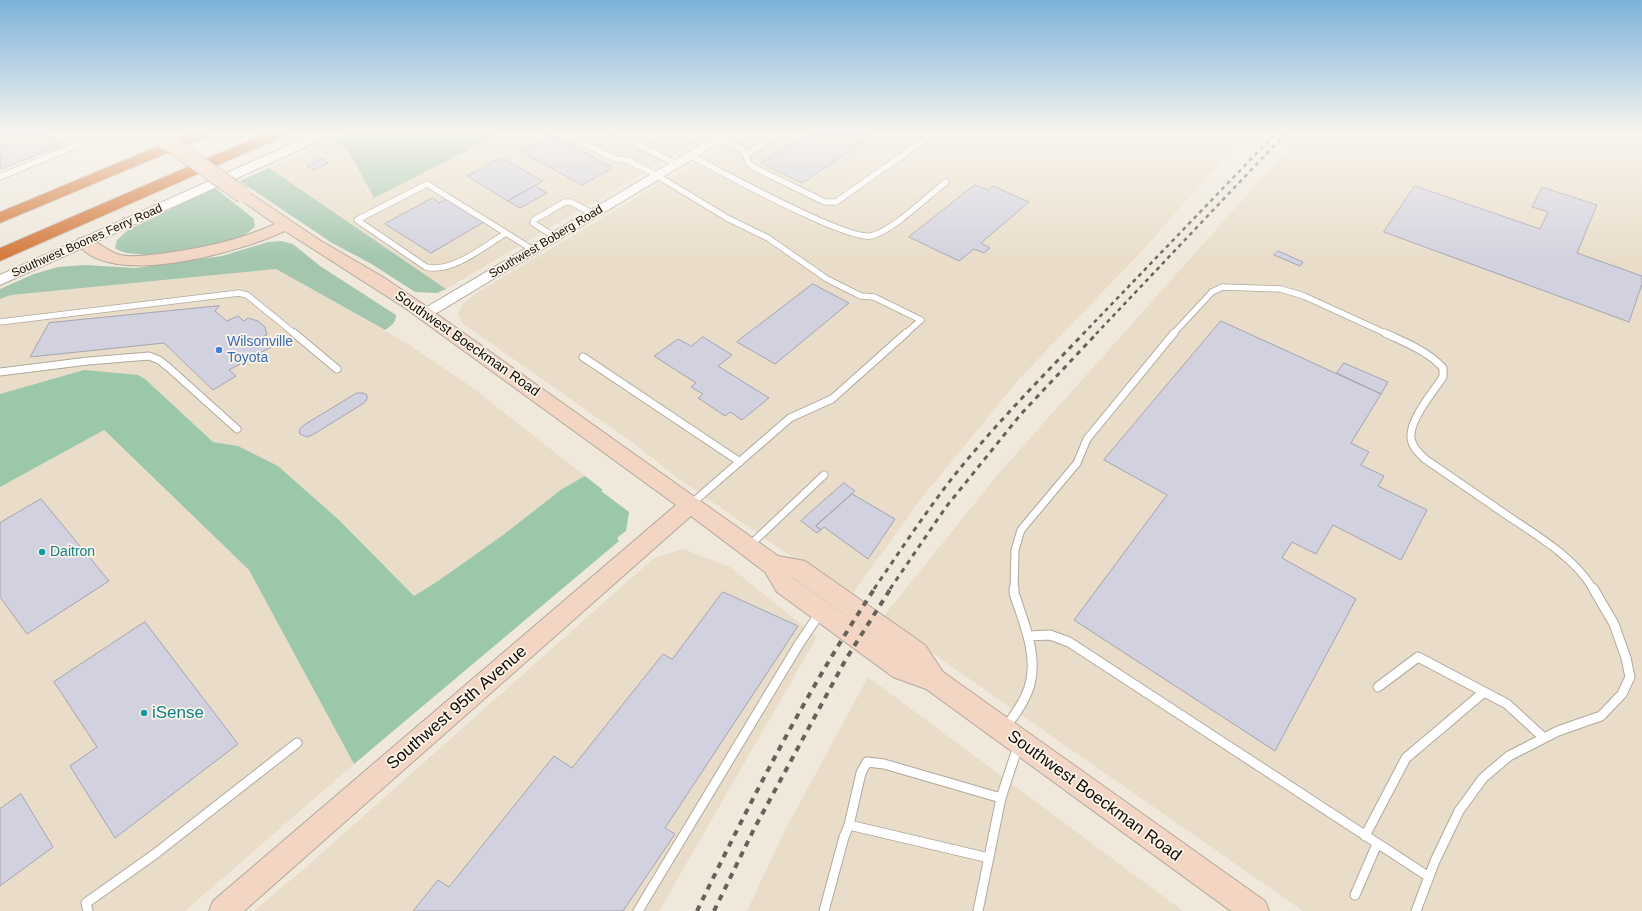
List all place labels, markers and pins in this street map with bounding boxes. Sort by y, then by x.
place label: Wilsonville Toyota [227,334,293,366]
marker: Wilsonville Toyota [214,345,224,355]
place label: Daitron [50,544,95,560]
marker: Daitron [37,547,47,557]
place label: iSense [152,703,204,723]
marker: iSense [139,708,149,718]

